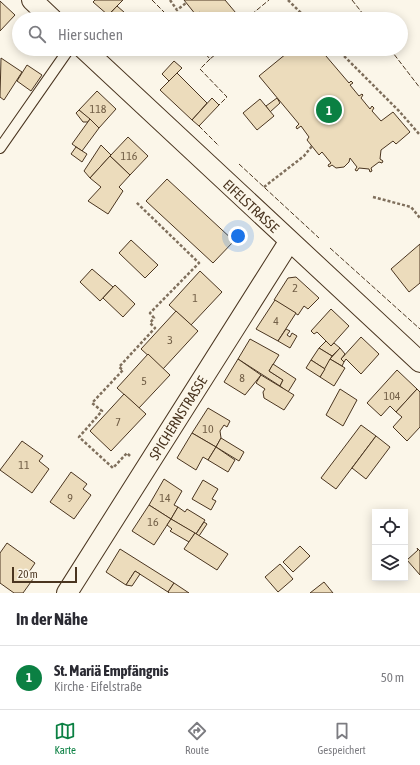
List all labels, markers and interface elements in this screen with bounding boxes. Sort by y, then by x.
search box [12,12,408,56]
icon: search [26,23,48,45]
text: Hier suchen [58,26,123,43]
pin: 1 [316,95,342,125]
house number: 118 [90,102,107,116]
house number: 116 [121,149,138,163]
street label: EIFELSTRASSE [220,176,282,236]
your location [228,226,248,246]
house number: 2 [292,281,298,295]
house number: 1 [192,291,198,305]
house number: 4 [273,314,279,328]
house number: 3 [167,333,173,347]
house number: 8 [239,371,245,385]
street label: SPICHERNSTRASSE [146,373,210,463]
house number: 5 [141,374,147,388]
house number: 104 [384,389,401,403]
house number: 7 [115,415,121,429]
house number: 10 [202,422,214,436]
house number: 11 [18,458,30,472]
house number: 9 [67,491,73,505]
house number: 14 [159,491,171,505]
map controls [372,509,408,581]
button: locate [372,509,408,545]
house number: 16 [147,515,159,529]
button: layers [372,545,408,581]
scale bar [12,565,77,584]
text: 20 m [18,568,38,580]
text: In der Nähe [16,609,88,629]
text: St. Mariä Empfängnis [54,662,168,679]
text: 1 [26,670,32,685]
text: 50 m [381,670,404,685]
text: Kirche · Eifelstraße [54,679,142,694]
tab: Karte [54,720,76,756]
tab: Route [185,720,209,756]
tab: Gespeichert [318,720,366,756]

